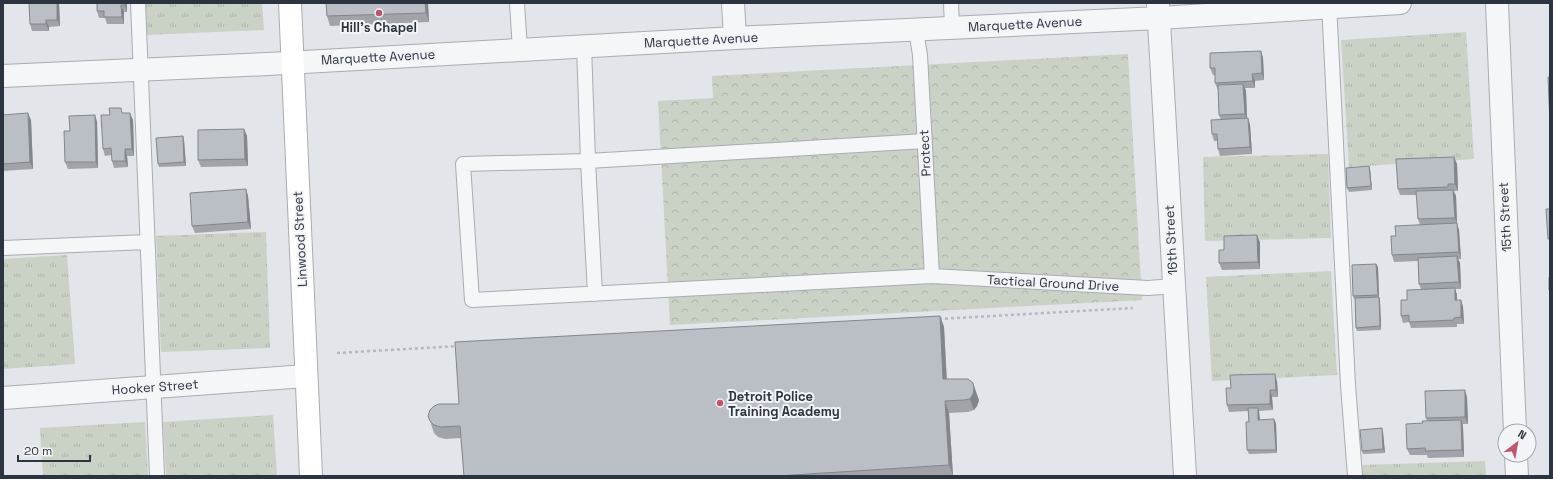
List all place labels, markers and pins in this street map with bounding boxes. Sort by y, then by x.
marker: Hill's Chapel [374,8,384,18]
place label: Hill's Chapel [341,19,417,36]
place label: Detroit Police Training Academy [728,388,840,420]
marker: Detroit Police Training Academy [715,398,725,408]

